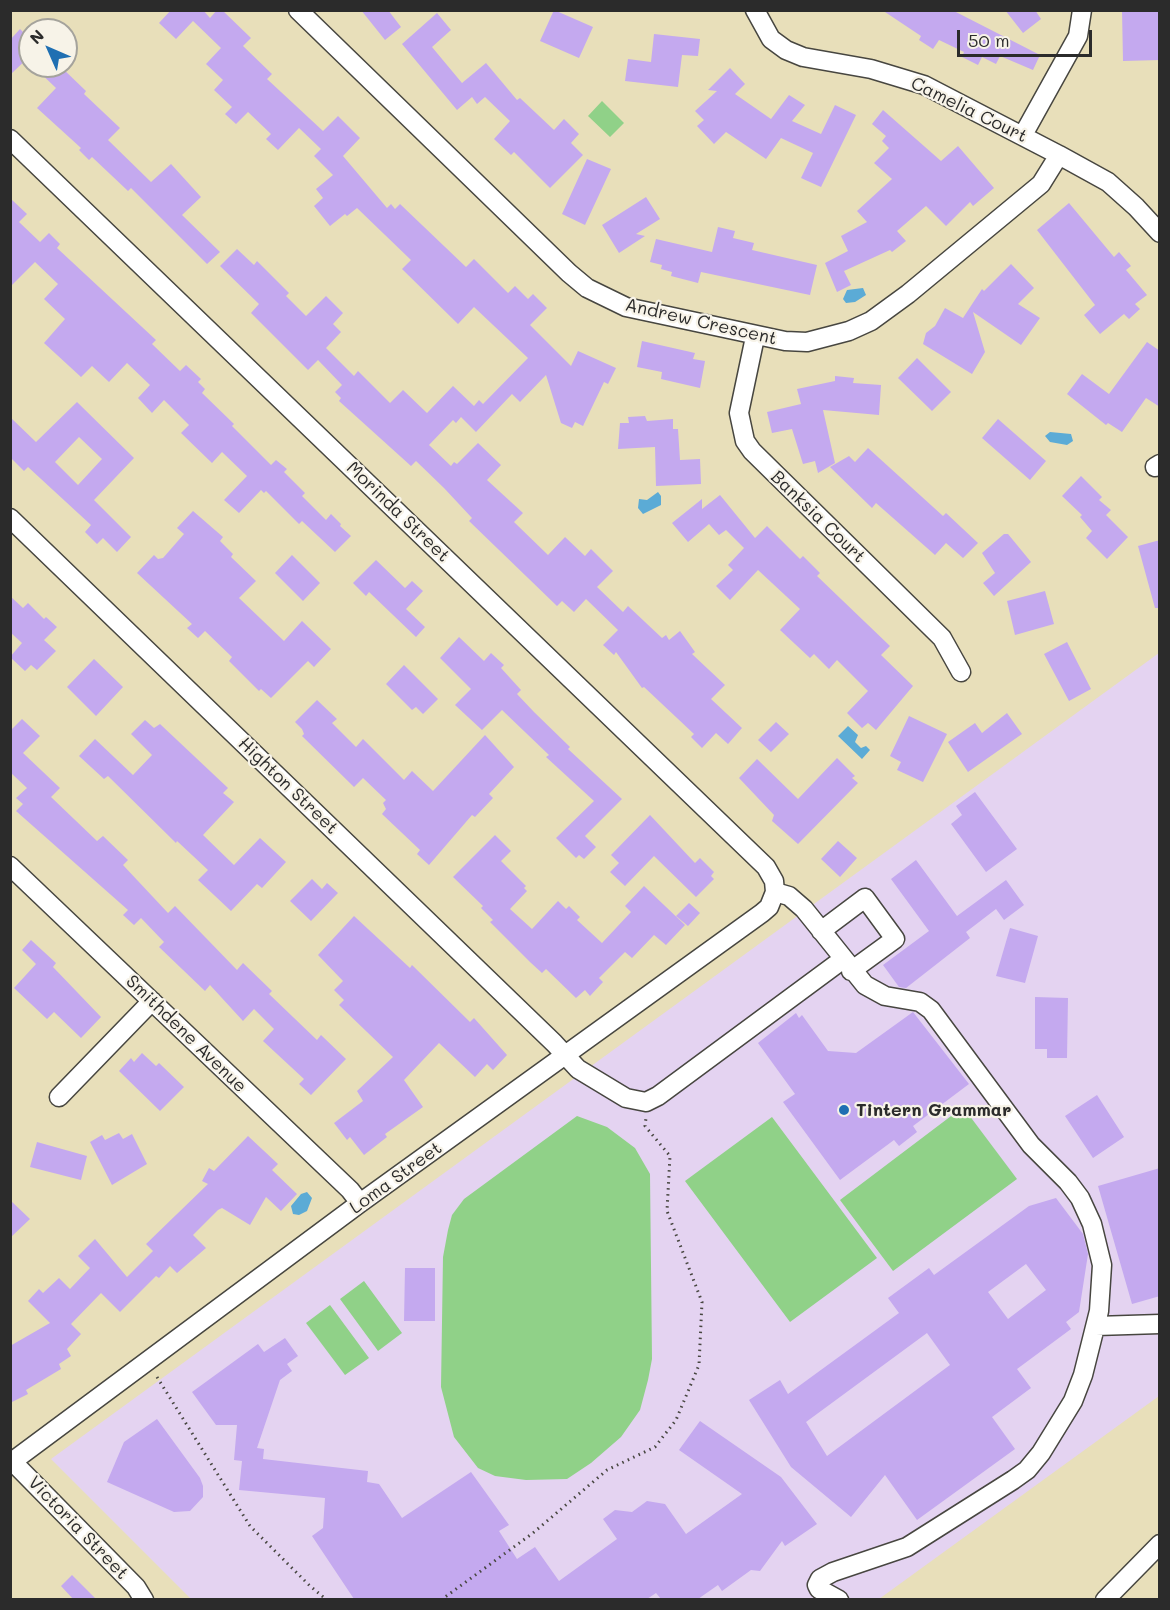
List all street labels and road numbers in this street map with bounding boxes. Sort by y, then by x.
street label: Camelia Court [907,72,1031,148]
street label: Andrew Crescent [623,294,779,350]
street label: Morinda Street [342,457,454,567]
street label: Banksia Court [766,466,870,568]
street label: Highton Street [234,733,342,839]
street label: Smithdene Avenue [121,971,251,1097]
street label: Loma Street [346,1137,446,1219]
street label: Victoria Street [23,1472,133,1584]

